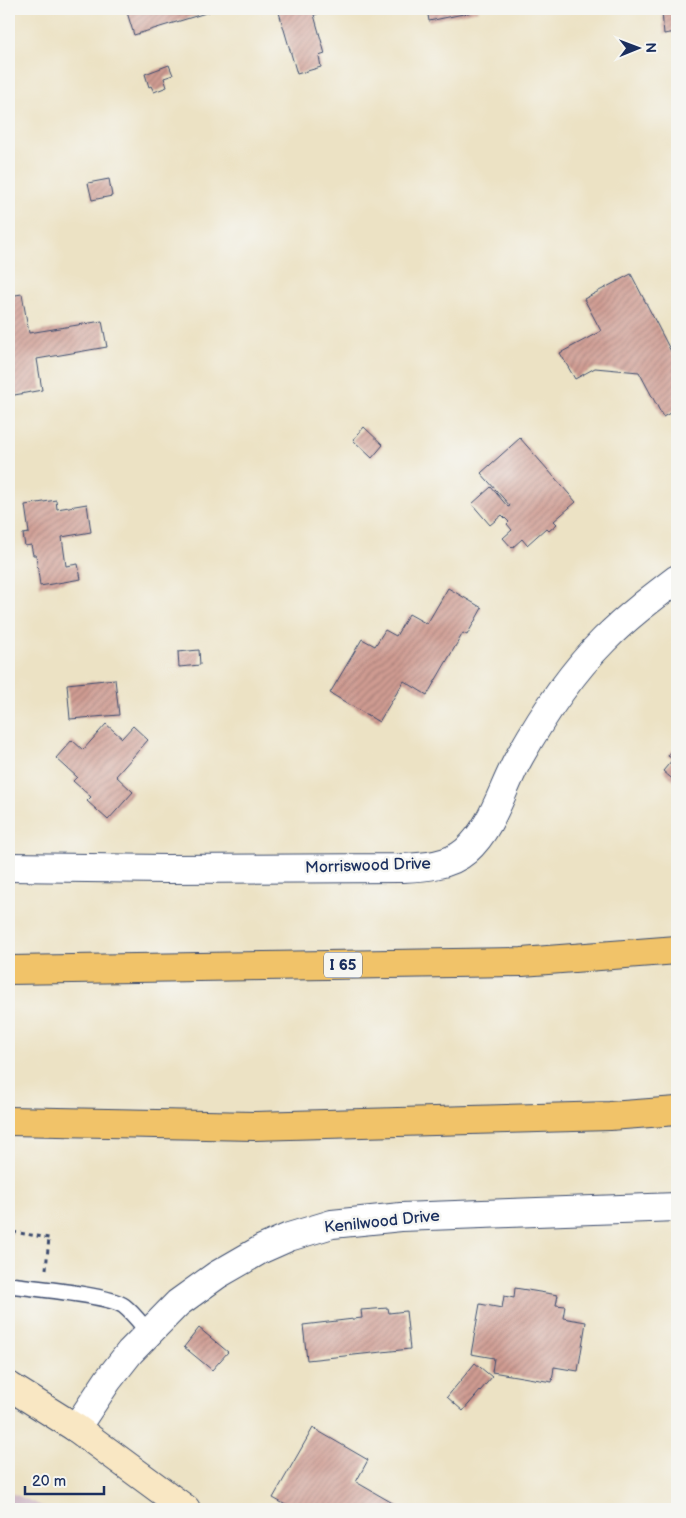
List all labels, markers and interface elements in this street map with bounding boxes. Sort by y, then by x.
north arrow [614,22,664,72]
text: N [642,42,659,53]
street label: Morriswood Drive [305,854,432,878]
road number: I 65 [324,952,362,978]
street label: Kenilwood Drive [323,1206,441,1238]
scale bar [25,1463,104,1495]
text: 20 m [32,1472,66,1491]

